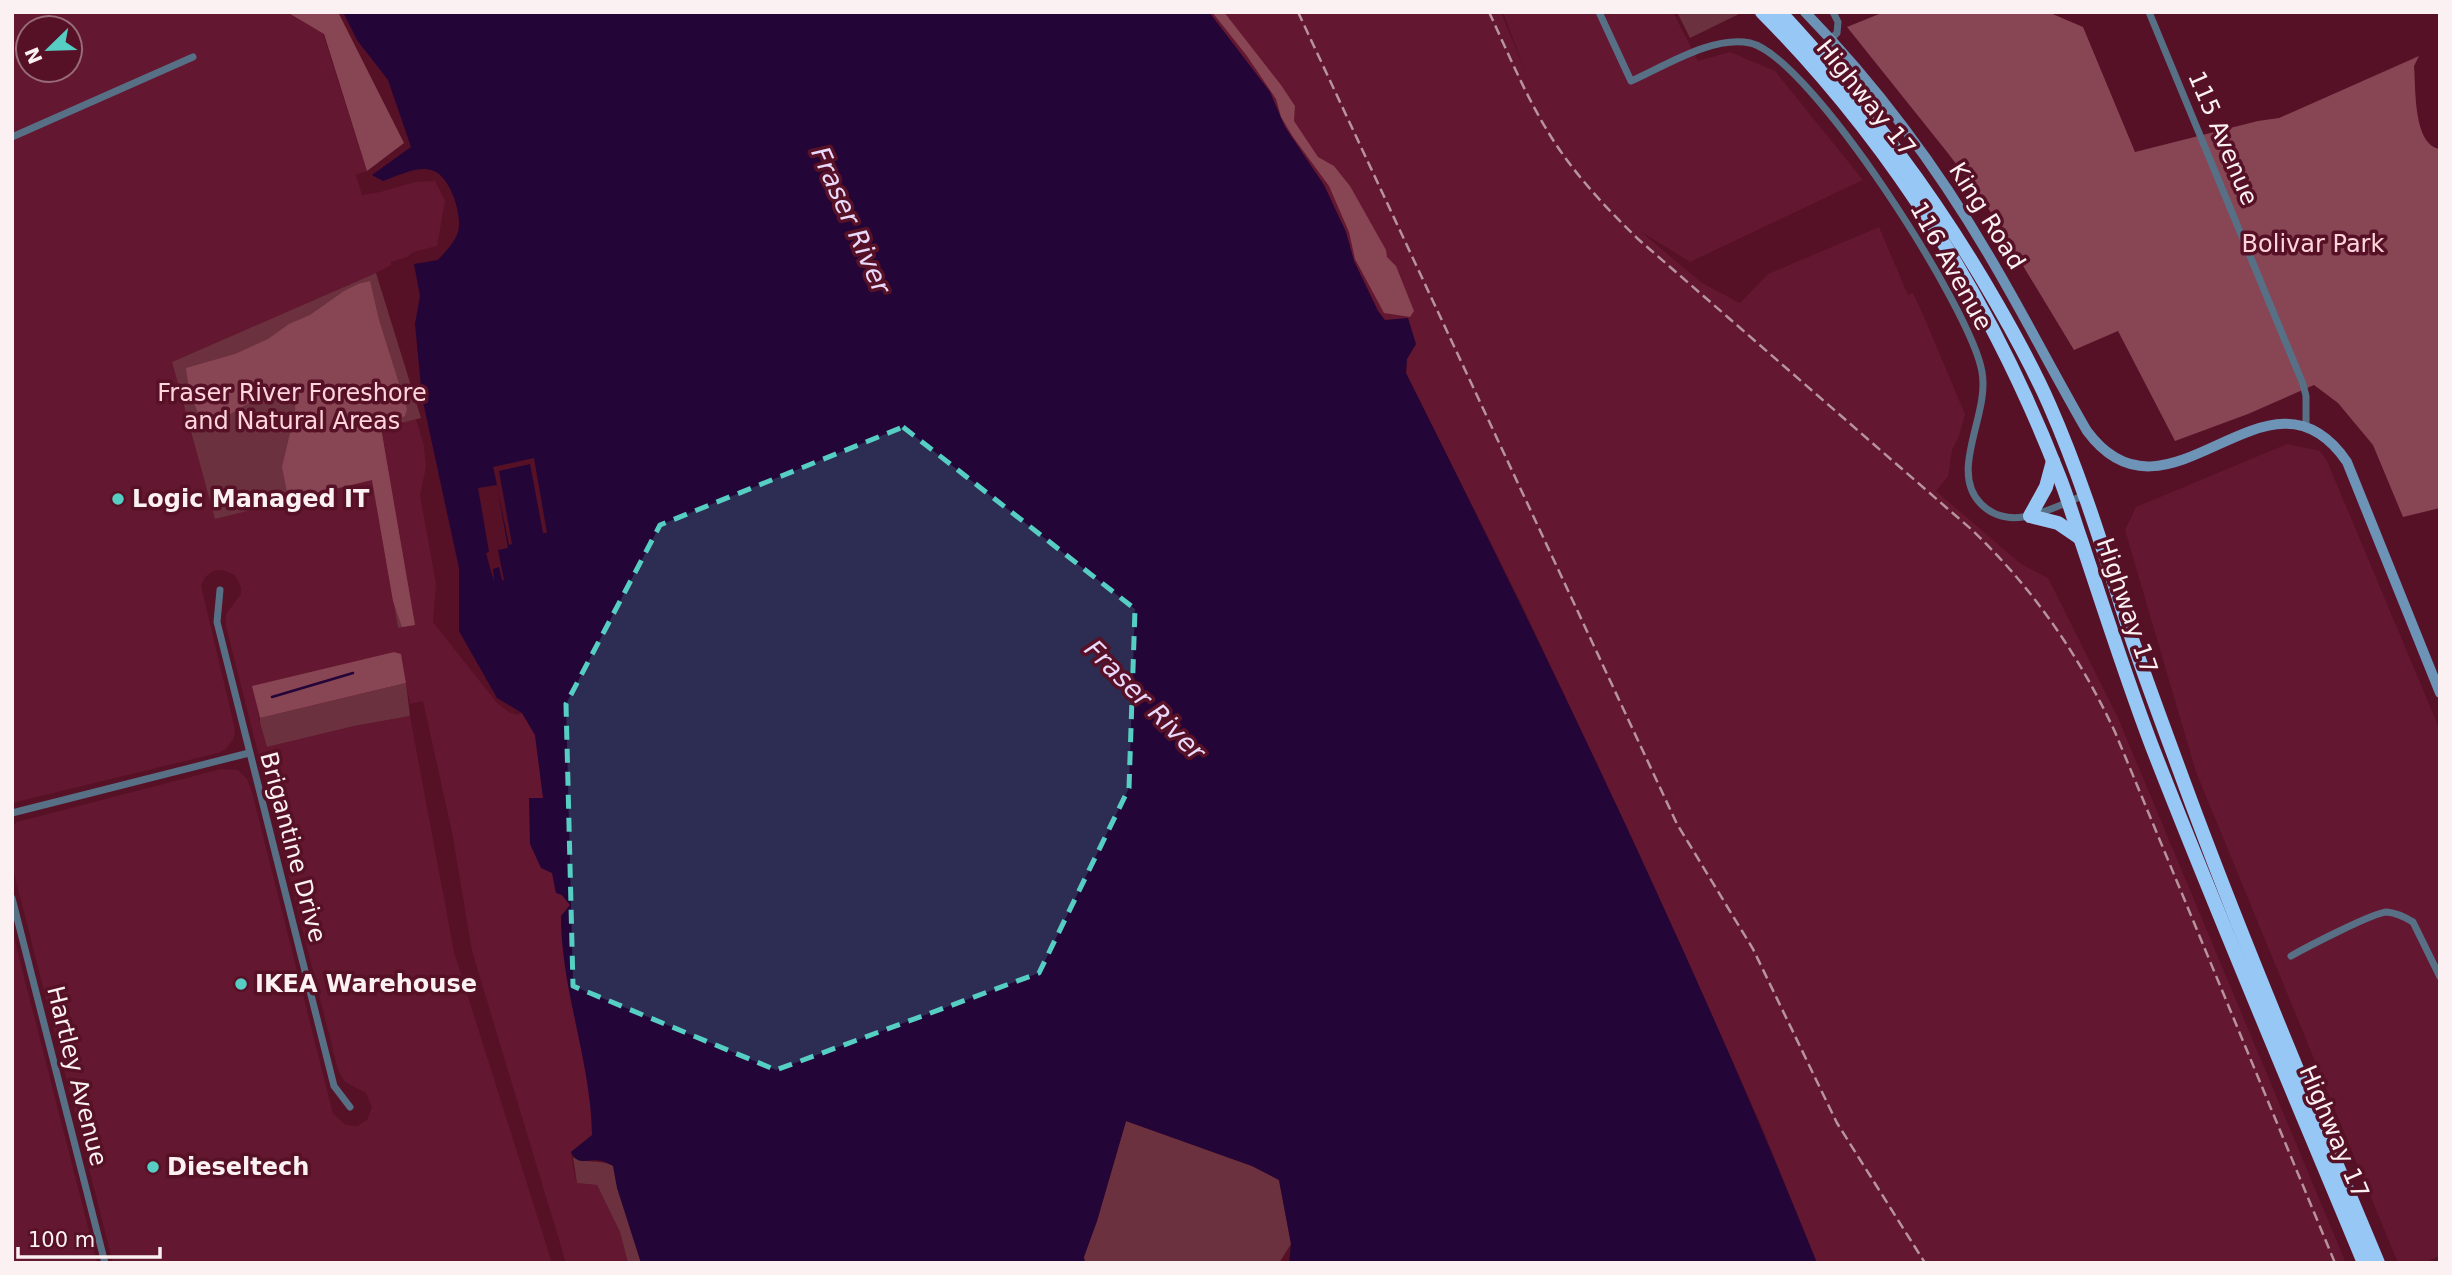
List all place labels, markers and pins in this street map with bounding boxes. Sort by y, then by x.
place label: Logic Managed IT [132,485,370,513]
marker: Logic Managed IT [110,491,126,507]
place label: IKEA Warehouse [255,970,477,998]
marker: IKEA Warehouse [233,976,249,992]
place label: Dieseltech [167,1153,309,1181]
marker: Dieseltech [145,1159,161,1175]

